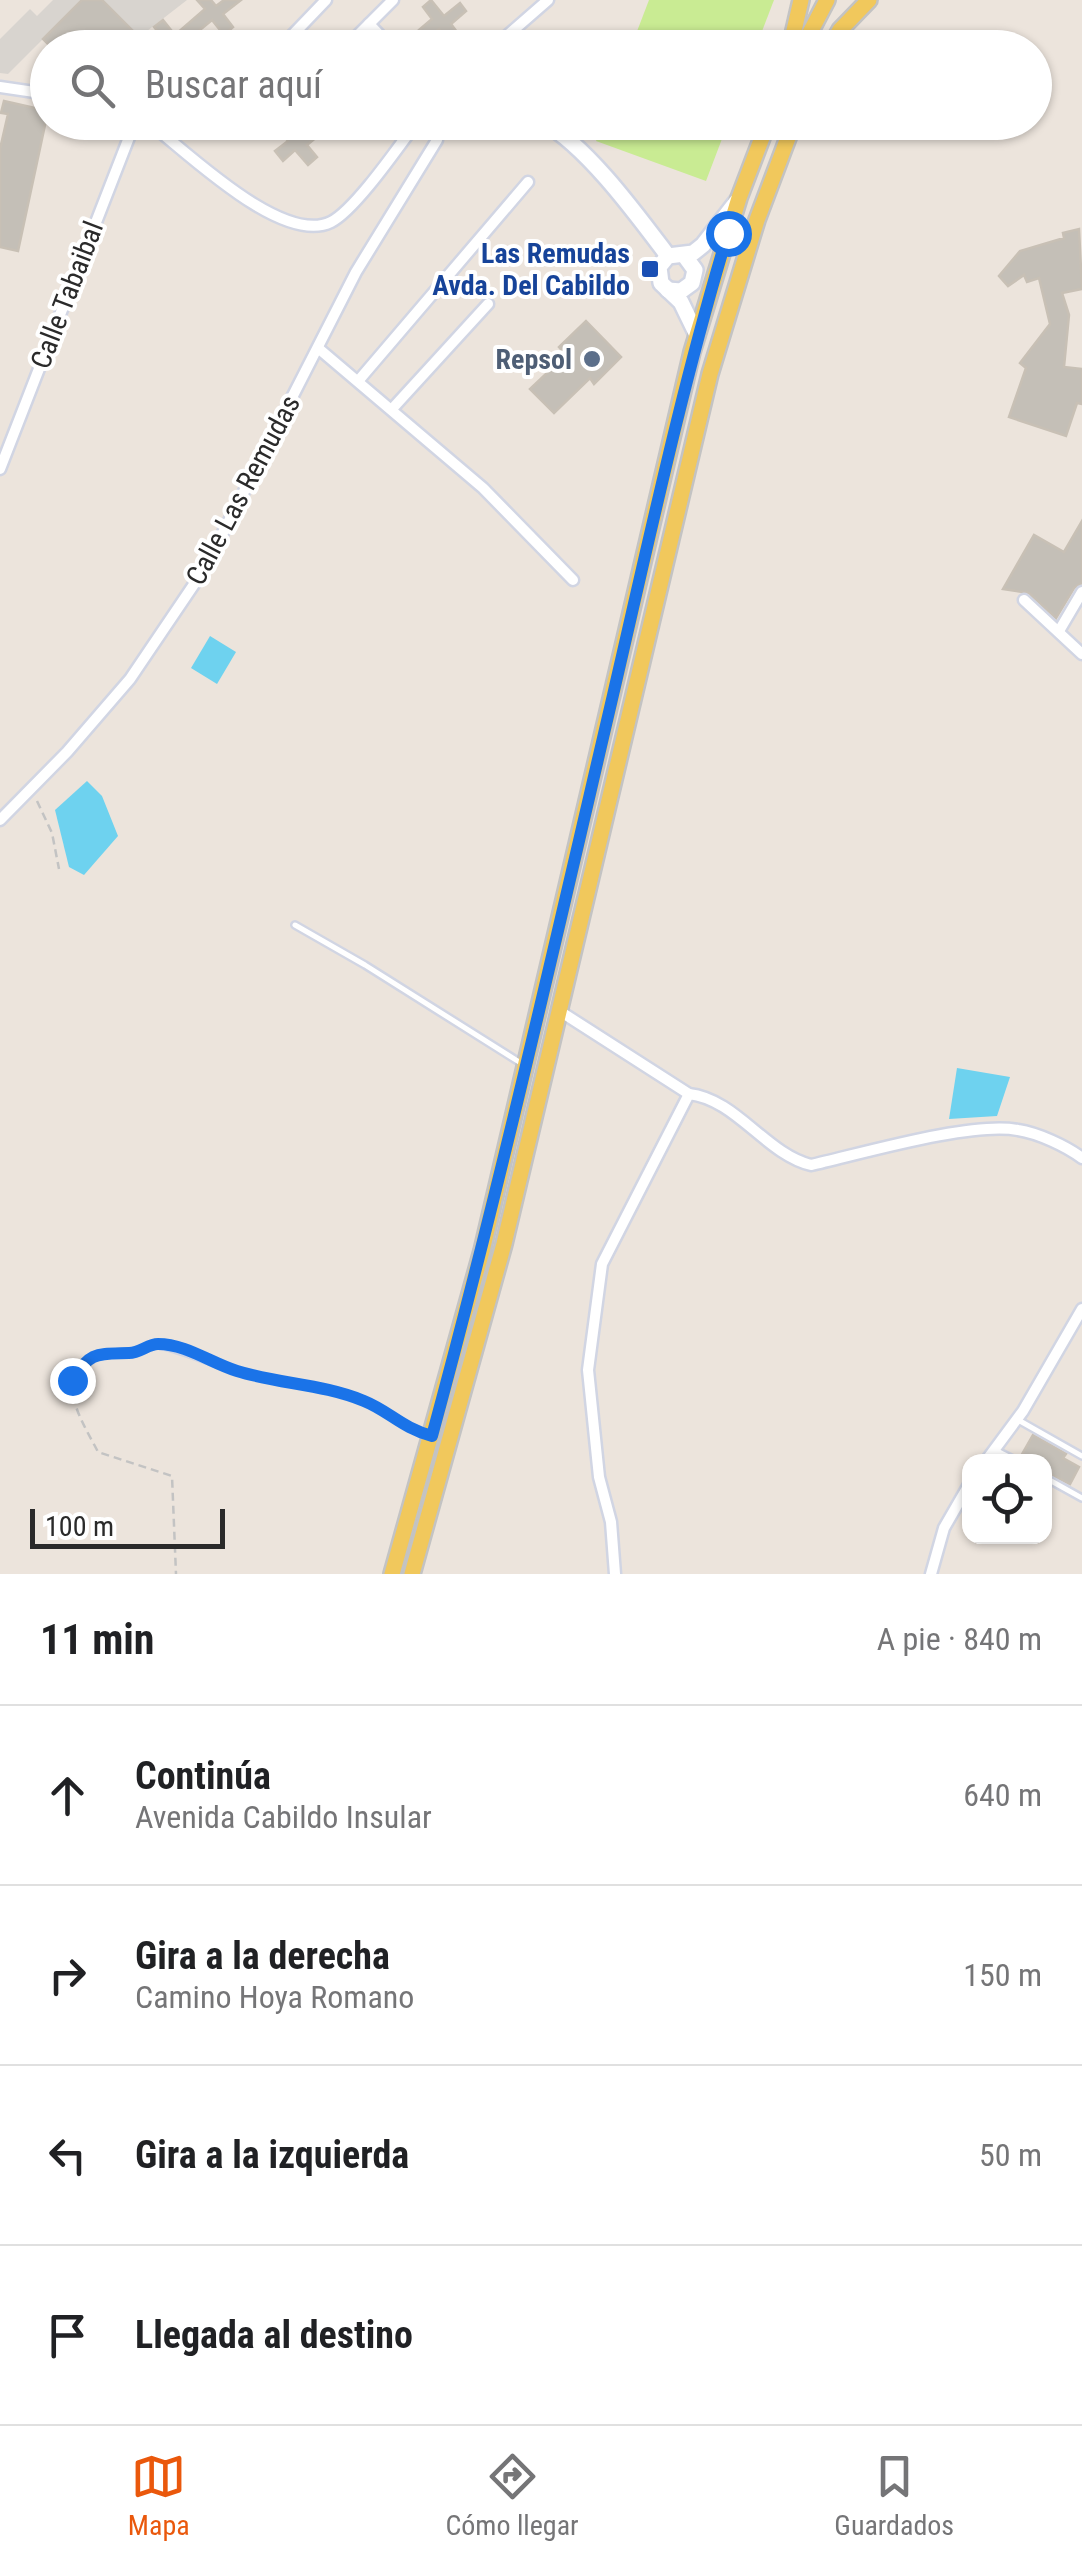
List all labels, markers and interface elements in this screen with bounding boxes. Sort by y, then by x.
search box [30,30,1052,140]
icon: search [65,58,120,113]
text: Buscar aquí [145,63,322,107]
route start [706,211,752,257]
street label: Calle Tabaibal [24,217,110,373]
place label: Las Remudas Avda. Del Cabildo [432,237,630,302]
marker: Las Remudas Avda. Del Cabildo [639,258,661,280]
place label: Repsol [496,343,572,376]
marker: Repsol [581,348,603,370]
street label: Calle Las Remudas [179,389,307,591]
route end [50,1358,96,1404]
map controls [962,1454,1052,1544]
button: locate [962,1454,1052,1544]
scale bar [30,1504,225,1548]
text: 100 m [45,1510,114,1543]
text: 11 min [40,1615,155,1664]
text: A pie · 840 m [877,1620,1042,1658]
text: Continúa [135,1754,271,1798]
icon: ahead [40,1768,95,1823]
text: 640 m [963,1776,1042,1814]
text: Avenida Cabildo Insular [135,1798,432,1836]
text: Gira a la derecha [135,1934,390,1978]
icon: right [40,1948,95,2003]
text: 150 m [963,1956,1042,1994]
text: Camino Hoya Romano [135,1978,414,2016]
icon: left [40,2128,95,2183]
text: Gira a la izquierda [135,2133,409,2177]
text: 50 m [979,2136,1042,2174]
icon: arrive [40,2308,95,2363]
text: Llegada al destino [135,2313,413,2357]
tab: Mapa [128,2449,190,2542]
tab: Cómo llegar [445,2449,579,2542]
tab: Guardados [834,2449,954,2542]

